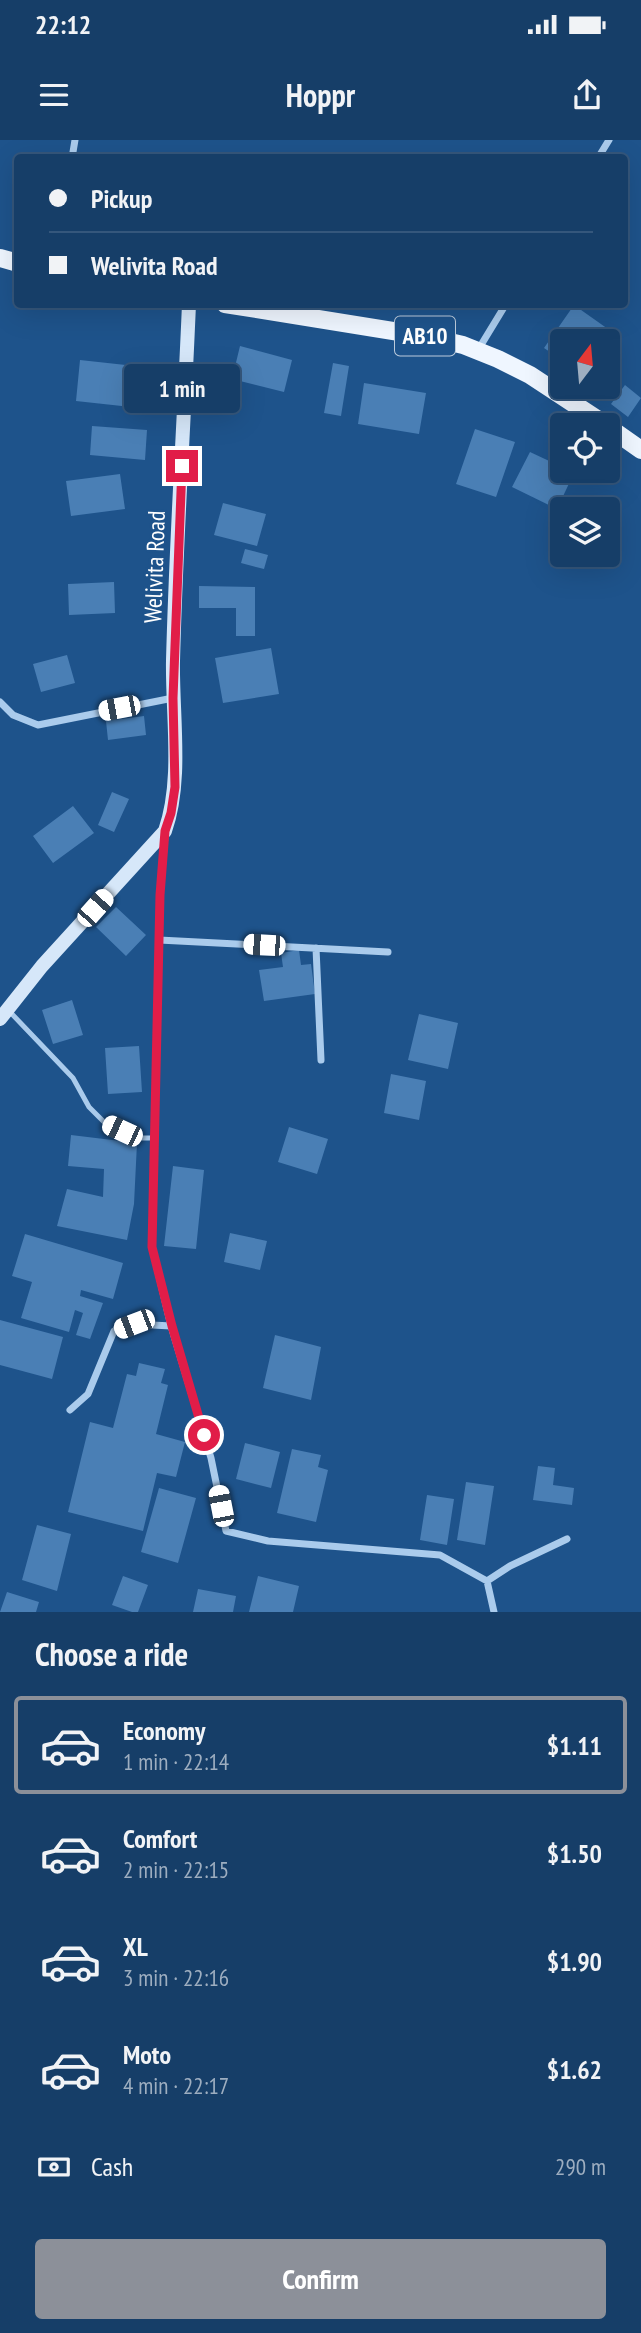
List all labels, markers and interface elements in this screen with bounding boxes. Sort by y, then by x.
text: 22:12 [35,8,91,41]
text: Hoppr [286,74,355,116]
icon: menu [35,76,73,114]
icon: share [568,76,606,114]
text: Pickup [91,182,152,215]
text: Welivita Road [91,249,218,282]
road number: AB10 [395,316,455,356]
north arrow [550,329,620,399]
map controls [550,329,620,567]
callout: 1 min [124,364,240,414]
text: 1 min [159,374,205,403]
button: locate [550,413,620,483]
route end [166,450,198,482]
button: layers [550,497,620,567]
street label: Welivita Road [137,510,172,624]
car [97,694,142,722]
car [74,885,117,931]
car [243,933,286,957]
car [99,1113,146,1149]
car [111,1307,158,1341]
route start [188,1419,220,1451]
car [207,1483,236,1529]
text: Choose a ride [35,1633,188,1675]
icon: car [39,1714,102,1777]
text: Economy [123,1714,205,1747]
text: $1.11 [547,1729,602,1762]
text: 1 min · 22:14 [123,1747,229,1776]
icon: car [39,1822,102,1885]
text: Comfort [123,1822,197,1855]
text: $1.50 [547,1837,602,1870]
text: 2 min · 22:15 [123,1855,229,1884]
icon: car [39,1930,102,1993]
text: XL [123,1930,148,1963]
text: $1.90 [547,1945,602,1978]
text: 3 min · 22:16 [123,1963,229,1992]
icon: car [39,2038,102,2101]
text: Moto [123,2038,171,2071]
text: $1.62 [547,2053,602,2086]
text: 4 min · 22:17 [123,2071,229,2100]
icon: cash [35,2148,73,2186]
text: Cash [91,2150,133,2183]
text: 290 m [555,2152,606,2181]
button: Confirm [35,2239,606,2319]

